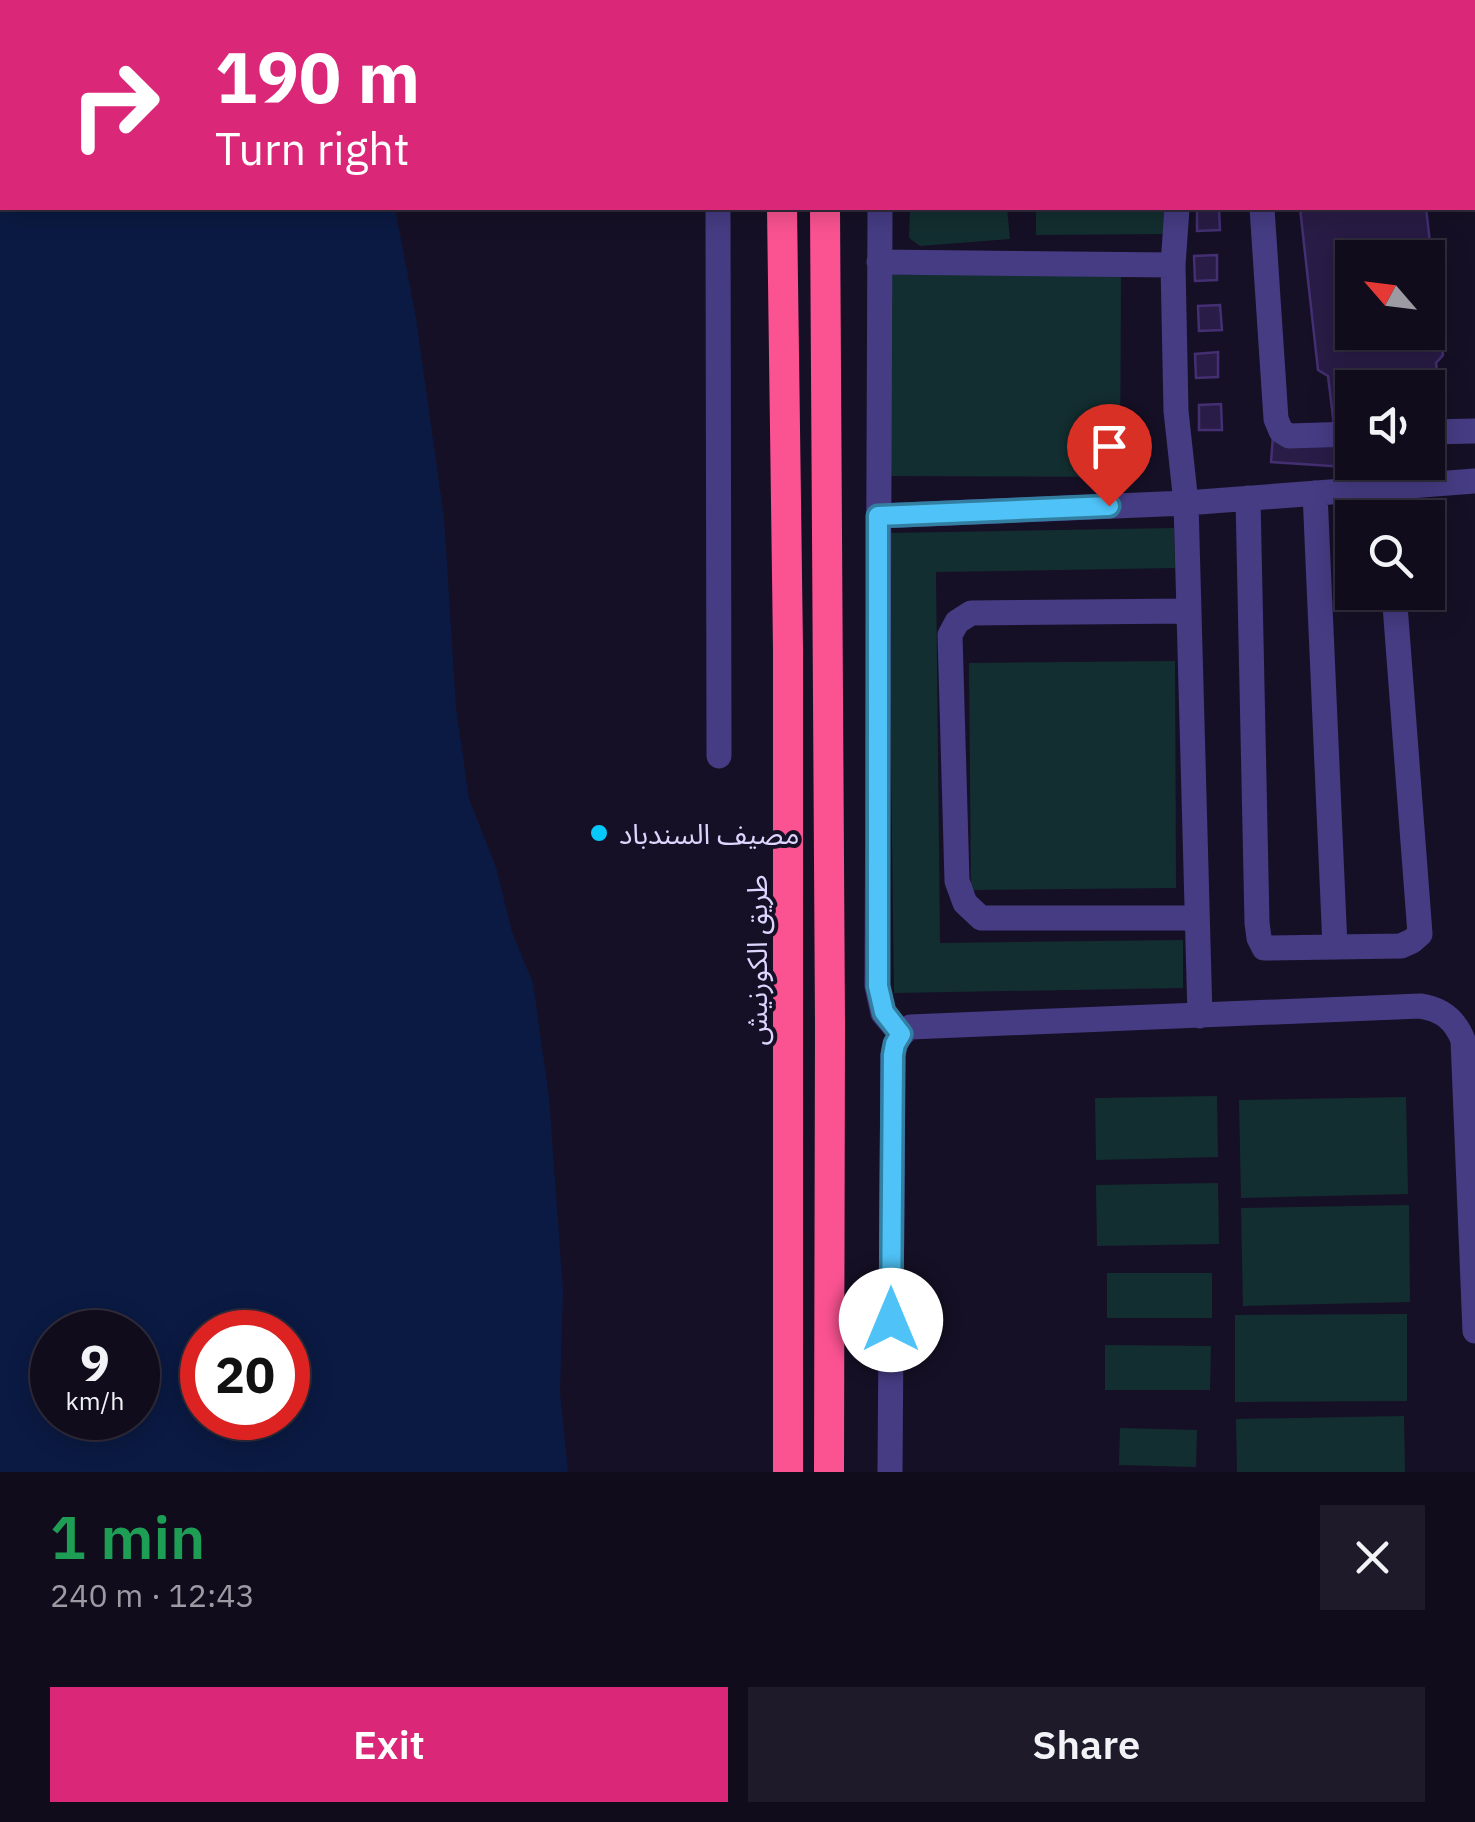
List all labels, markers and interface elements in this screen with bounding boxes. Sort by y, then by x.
text: 190 m [215,31,420,122]
icon: right [50,40,180,170]
text: Turn right [215,119,410,177]
north arrow [1335,240,1445,350]
map controls [1335,240,1445,610]
button: sound [1335,370,1445,480]
pin [1067,404,1152,507]
icon: arrive [1082,419,1137,474]
button: search [1335,500,1445,610]
place label: مصيف السندباد [619,815,799,852]
marker: مصيف السندباد [588,822,610,844]
street label: طريق الكورنيش [738,874,775,1046]
position arrow [839,1268,943,1372]
speed limit sign: 20 [180,1310,310,1440]
text: 9 [80,1330,110,1395]
text: km/h [66,1384,124,1417]
text: 1 min [50,1497,205,1576]
button: close [1320,1505,1425,1610]
text: 240 m · 12:43 [50,1574,255,1616]
button: Exit [50,1687,728,1802]
button: Share [748,1687,1425,1802]

